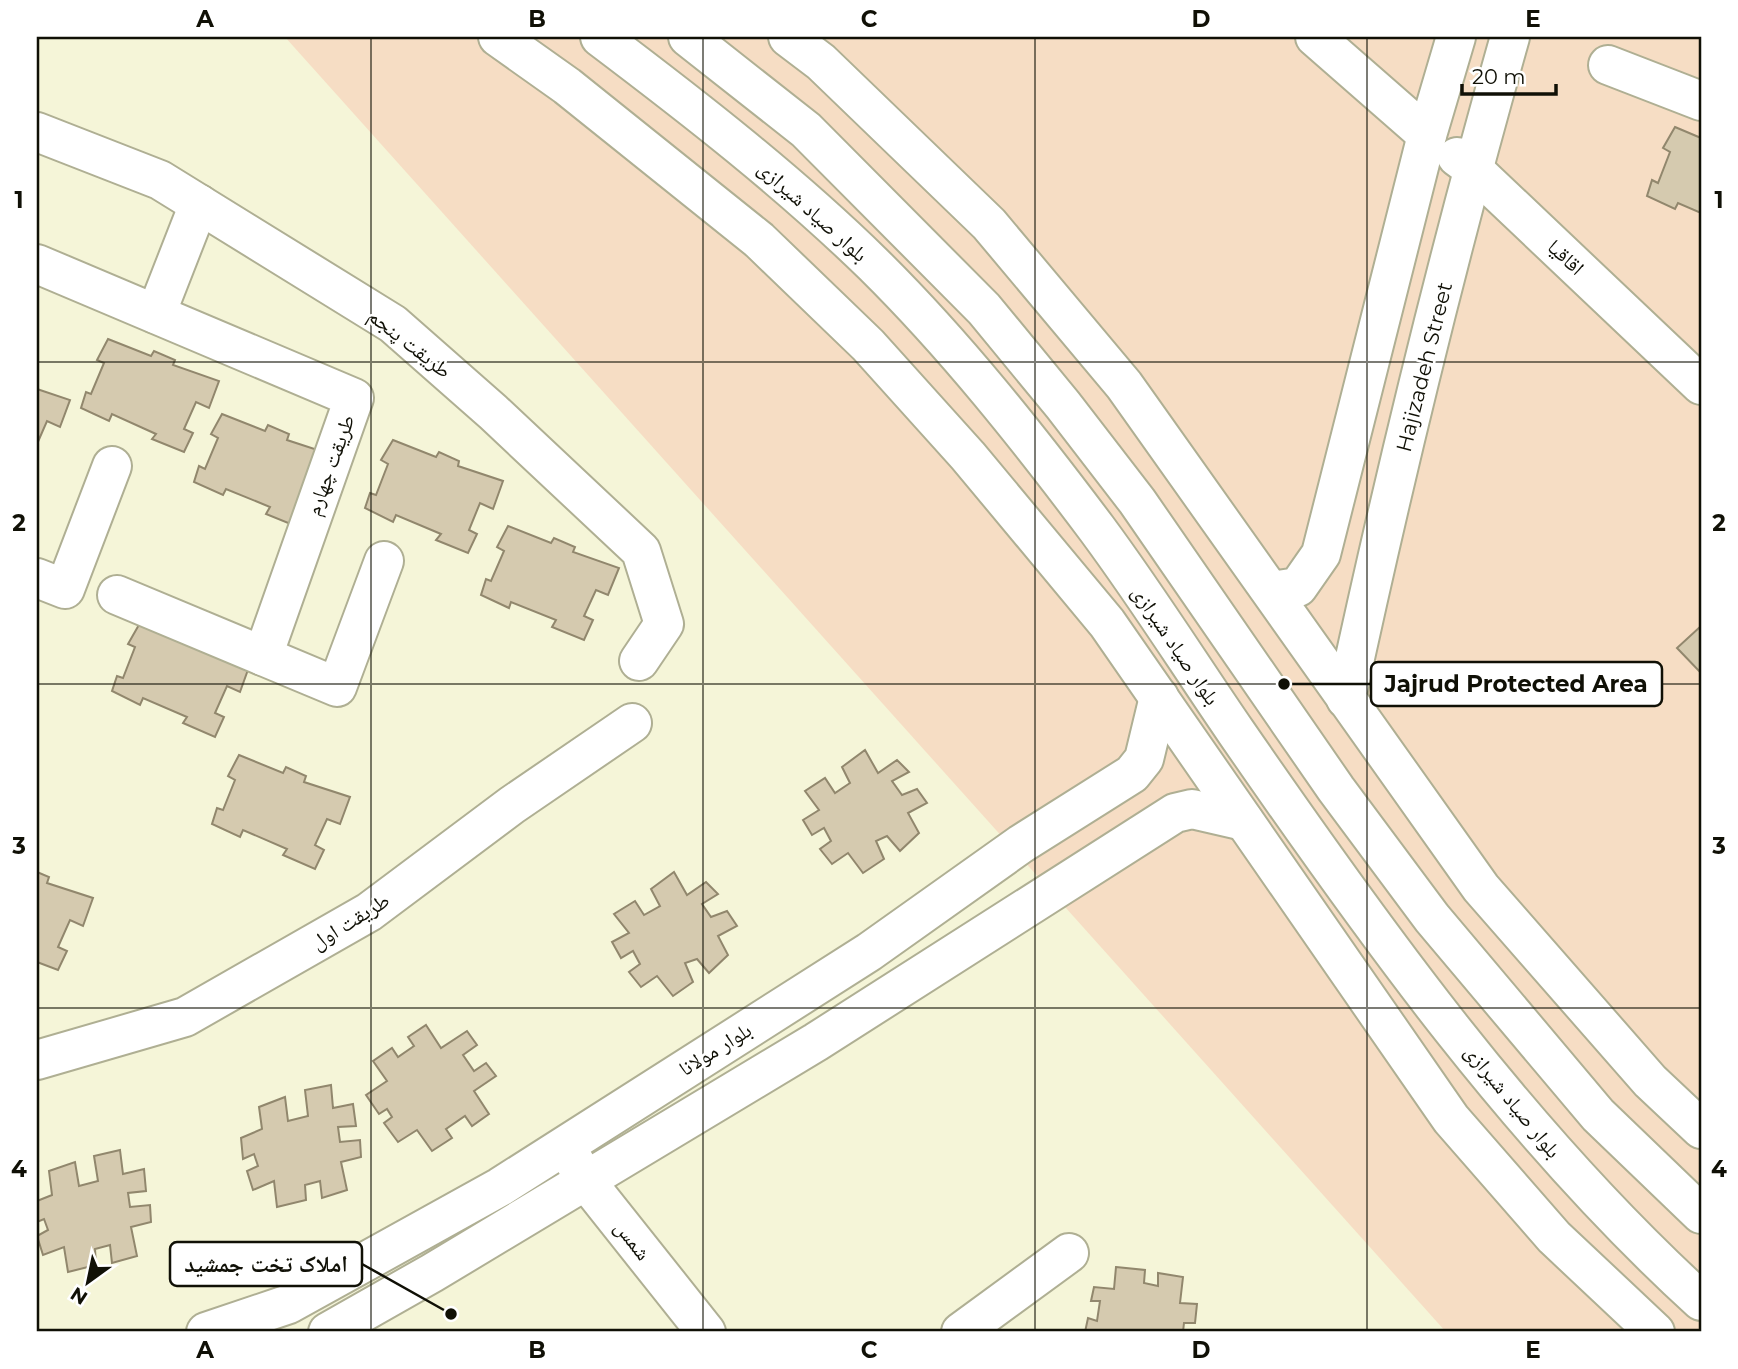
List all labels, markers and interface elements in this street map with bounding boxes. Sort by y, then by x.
text: A [195,5,214,33]
text: B [528,5,546,33]
text: C [861,5,878,33]
text: D [1192,5,1211,33]
text: E [1525,5,1541,33]
scale bar [1462,52,1556,96]
text: 20 m [1472,64,1526,89]
street label: بلوار صیاد شیرازی [753,155,873,267]
text: 1 [14,186,24,214]
text: 1 [1714,186,1724,214]
street label: اقاقیا [1543,234,1589,280]
street label: Hajizadeh Street [1391,280,1457,454]
street label: طریقت پنجم [362,303,457,385]
street label: طریقت چهارم [300,411,362,519]
text: 2 [12,509,26,537]
text: 2 [1712,509,1726,537]
street label: بلوار صیاد شیرازی [1127,580,1225,710]
callout: Jajrud Protected Area [1371,662,1662,706]
text: Jajrud Protected Area [1383,670,1648,698]
text: 3 [11,832,26,860]
text: 3 [1711,832,1726,860]
street label: طریقت اول [306,887,394,955]
street label: بلوار مولانا [674,1017,756,1081]
street label: بلوار صیاد شیرازی [1460,1039,1566,1163]
text: 4 [11,1155,27,1183]
text: 4 [1711,1155,1727,1183]
street label: شمس [609,1215,656,1266]
callout: املاک تخت جمشید [170,1242,362,1286]
north arrow [52,1246,122,1316]
text: املاک تخت جمشید [184,1250,348,1278]
text: N [66,1282,92,1310]
text: A [195,1336,214,1364]
text: B [528,1336,546,1364]
text: C [861,1336,878,1364]
text: D [1192,1336,1211,1364]
text: E [1525,1336,1541,1364]

